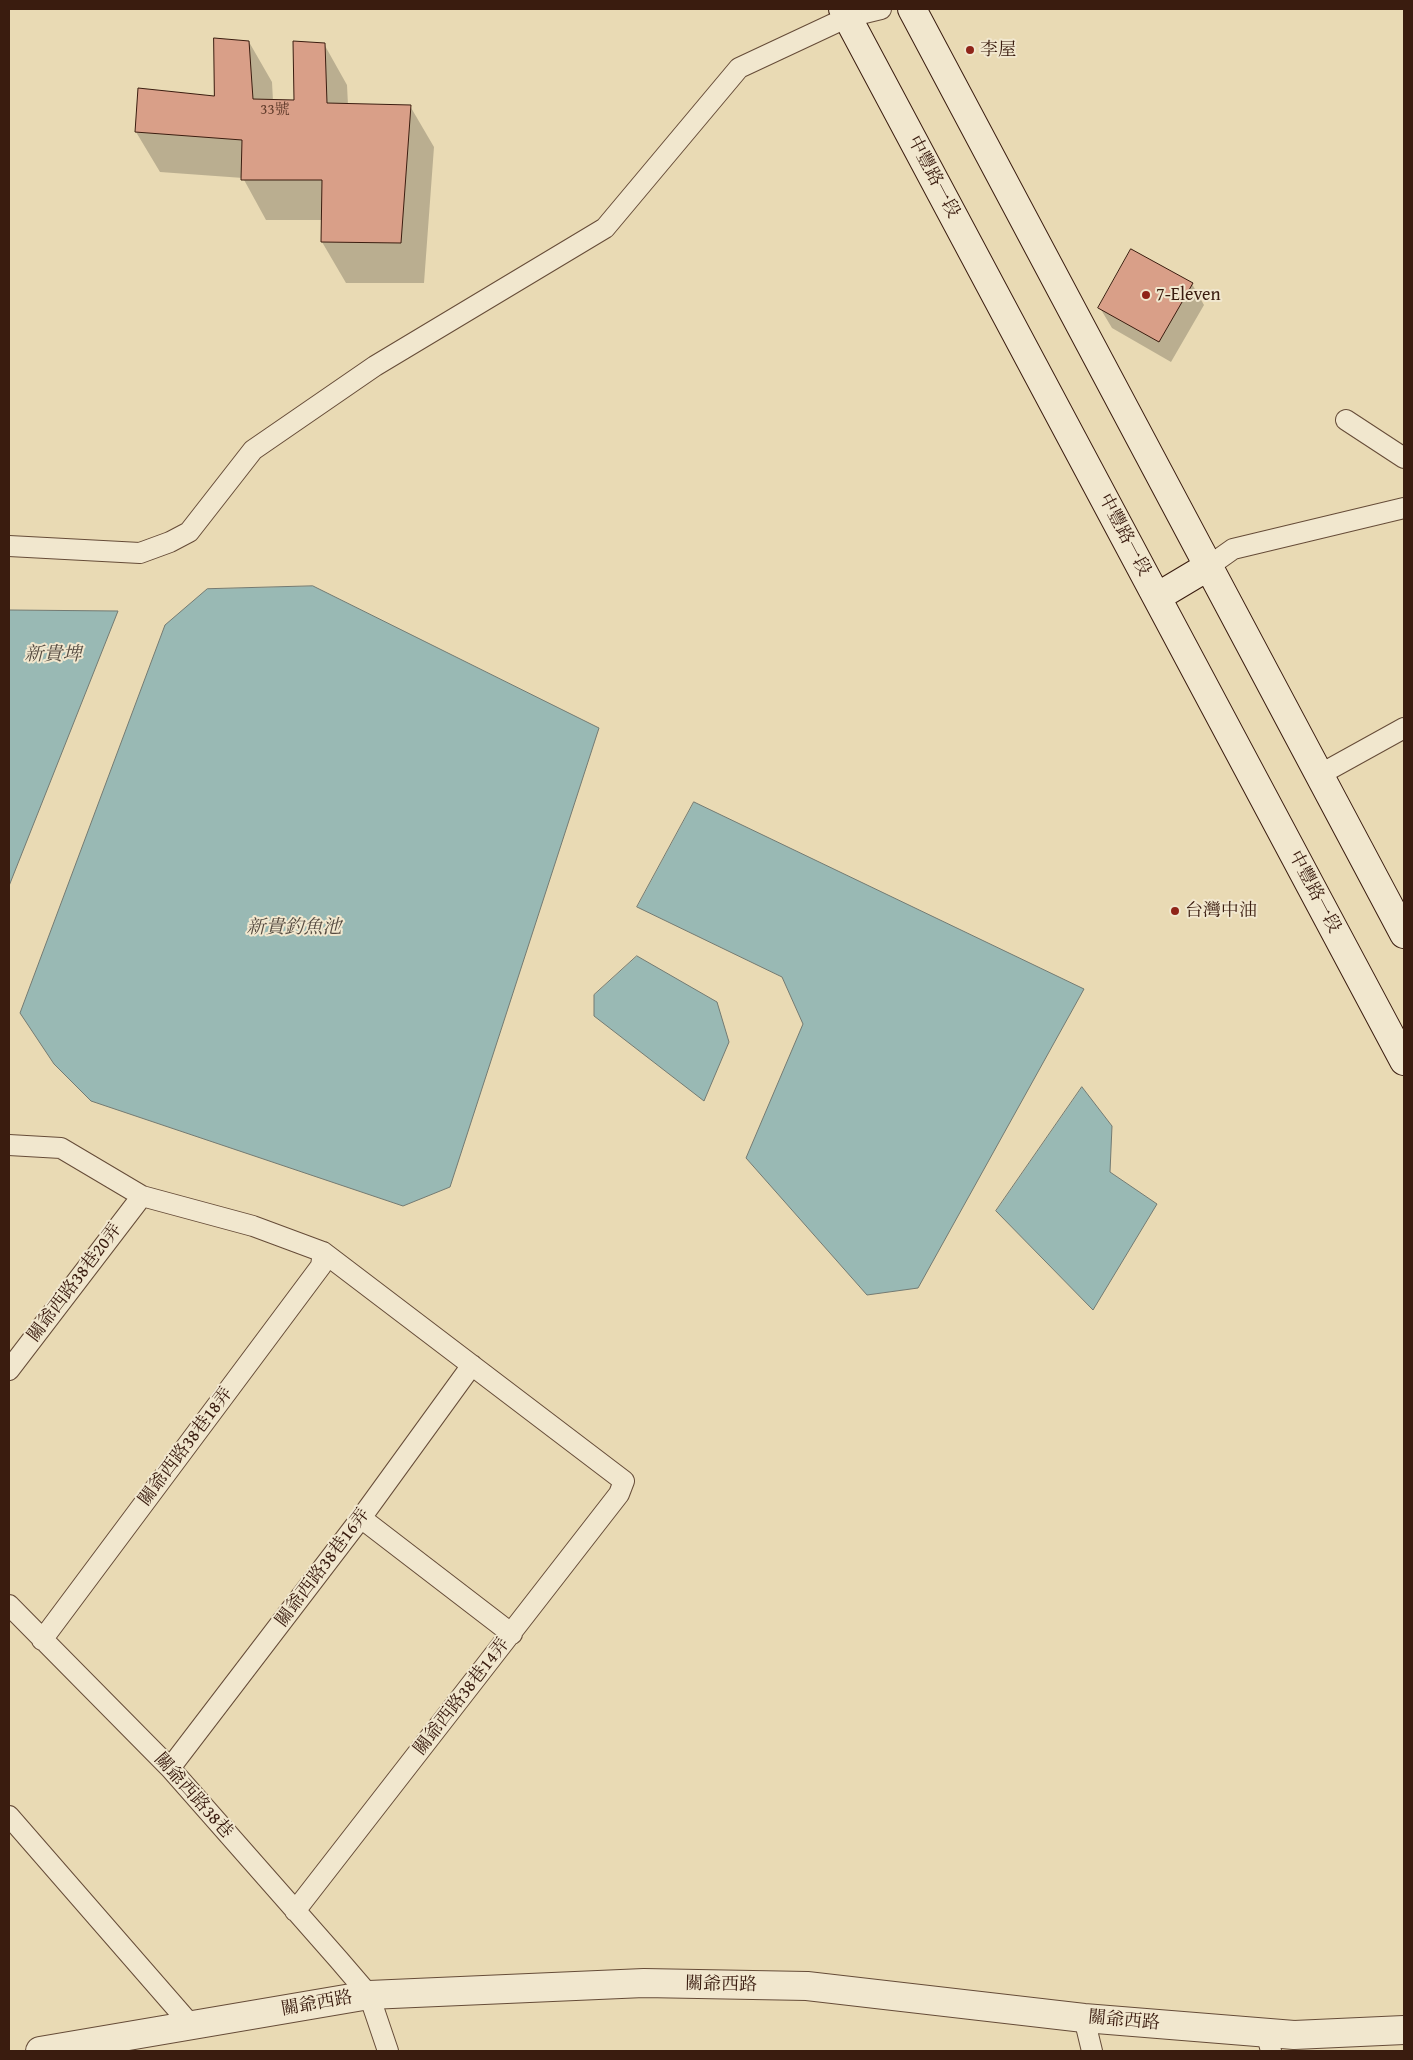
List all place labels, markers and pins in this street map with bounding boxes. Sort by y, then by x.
place label: 李屋 [980,39,1016,61]
marker: 李屋 [964,44,976,56]
place label: 7-Eleven [1156,284,1221,306]
marker: 7-Eleven [1140,289,1152,301]
place label: 台灣中油 [1185,900,1257,922]
marker: 台灣中油 [1169,905,1181,917]

